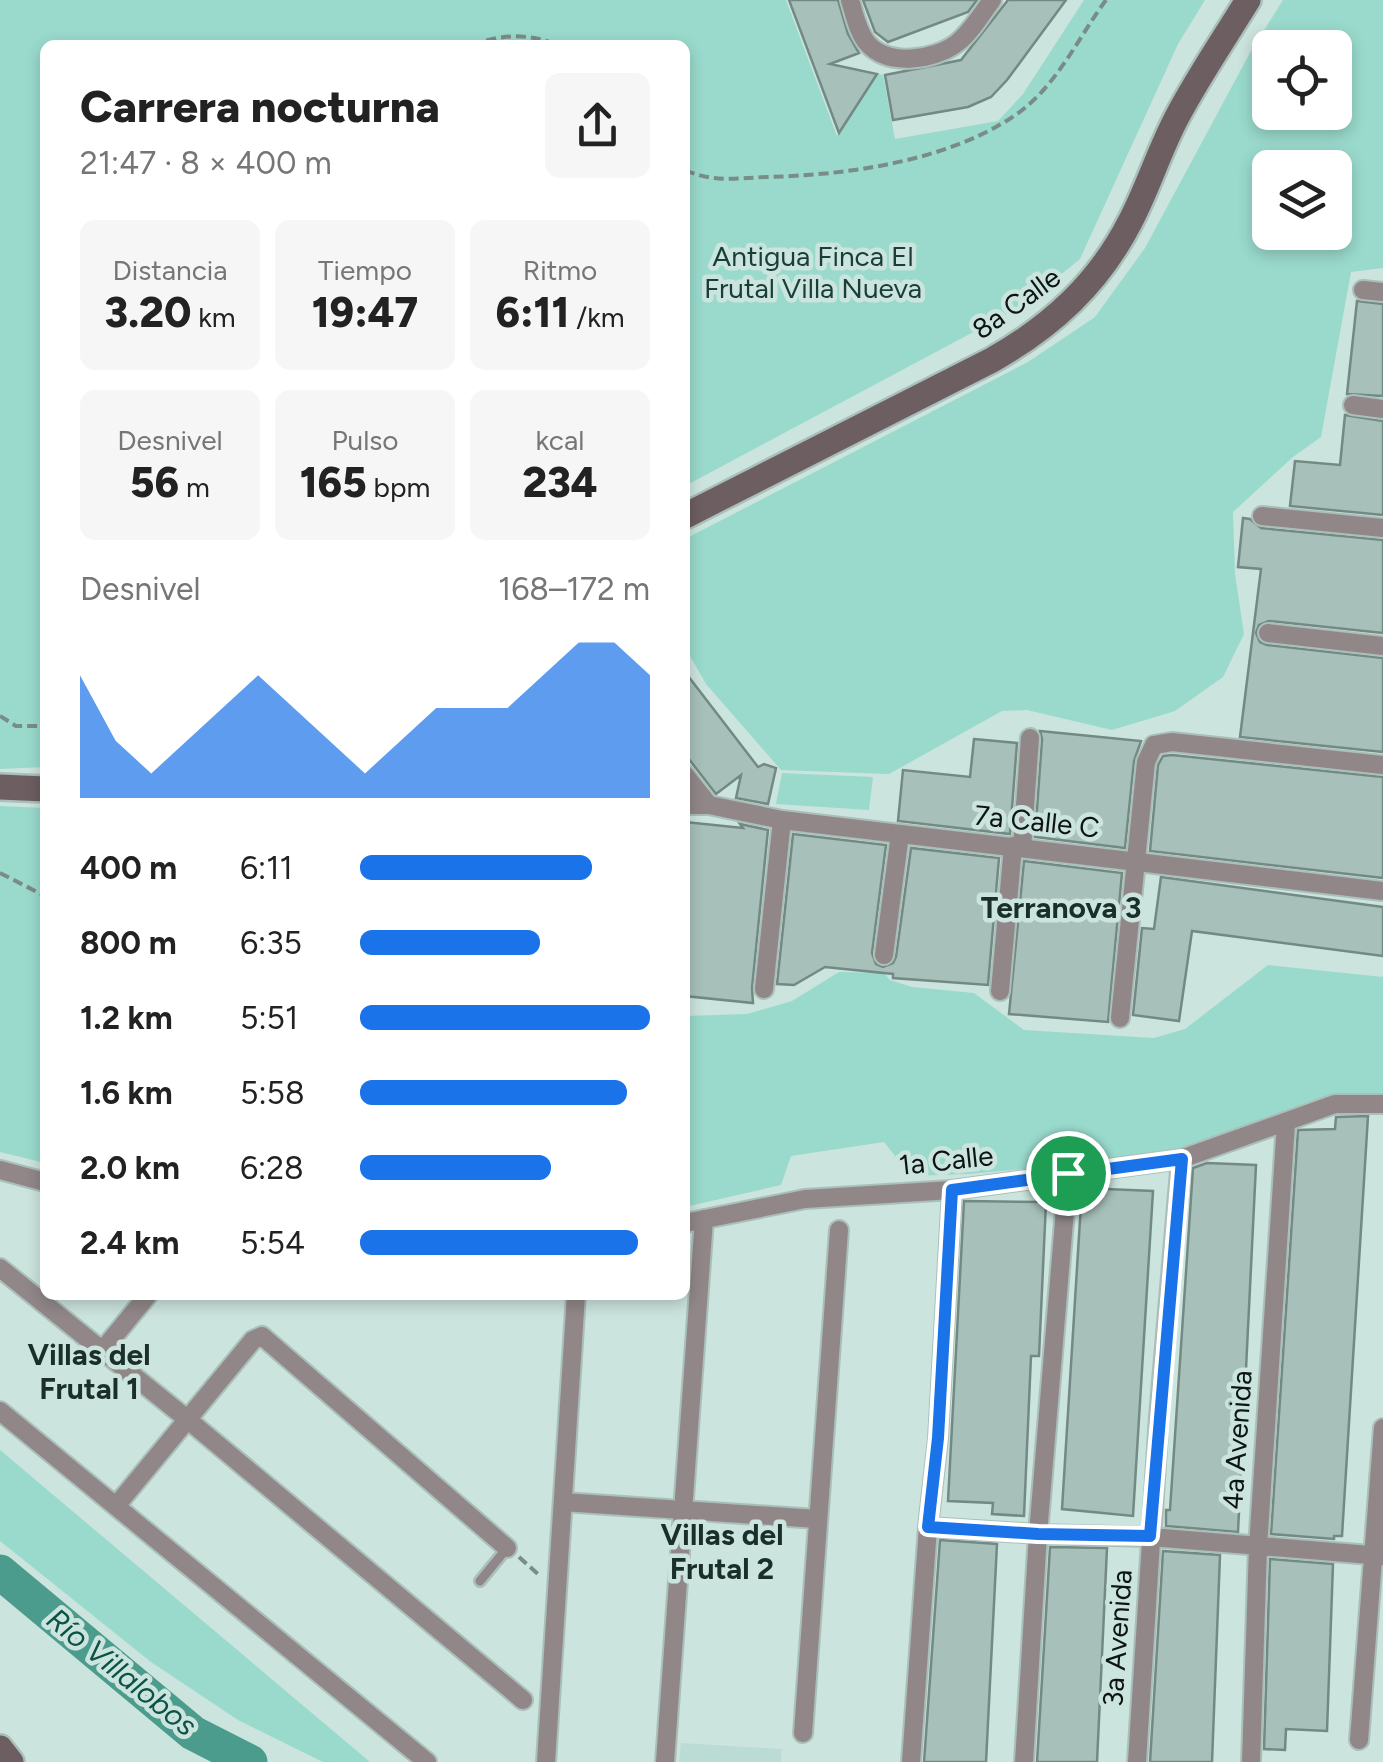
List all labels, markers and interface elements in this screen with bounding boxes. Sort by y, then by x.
map controls [1252,30,1352,250]
button: locate [1252,30,1352,130]
button: share [545,73,650,178]
text: Carrera nocturna [80,79,440,133]
text: 21:47 · 8 × 400 m [80,144,332,182]
button: layers [1252,150,1352,250]
park label: Antigua Finca El Frutal Villa Nueva [704,239,922,305]
text: Distancia [112,253,228,287]
text: Tiempo [318,253,412,287]
text: Ritmo [523,253,597,287]
street label: 8a Calle [965,260,1067,346]
text: 3.20 [104,287,191,338]
text: 19:47 [312,287,418,338]
text: 6:11 [495,287,569,338]
text: km [191,300,236,334]
text: /km [569,300,625,334]
text: Desnivel [117,423,223,457]
text: Pulso [331,423,399,457]
text: kcal [536,423,584,457]
text: 56 [130,457,179,508]
text: 165 [300,457,367,508]
text: 234 [522,457,598,508]
text: m [179,470,210,504]
text: bpm [367,470,430,504]
text: Desnivel [80,570,200,608]
text: 168–172 m [498,570,650,608]
street label: 7a Calle C [973,798,1101,844]
text: 400 m [80,849,177,887]
text: 6:11 [240,849,293,887]
district label: Terranova 3 [981,889,1141,926]
text: 800 m [80,924,177,962]
text: 6:35 [240,924,302,962]
text: 1.2 km [80,999,173,1037]
text: 5:51 [240,999,298,1037]
text: 1.6 km [80,1074,173,1112]
text: 5:58 [240,1074,305,1112]
pin [1026,1131,1111,1216]
street label: 1a Calle [897,1138,995,1182]
icon: arrive [1041,1146,1096,1201]
text: 2.0 km [80,1149,180,1187]
text: 6:28 [240,1149,304,1187]
text: 2.4 km [80,1224,179,1262]
text: 5:54 [240,1224,305,1262]
district label: Villas del Frutal 1 [27,1336,151,1407]
street label: 4a Avenida [1215,1369,1259,1511]
district label: Villas del Frutal 2 [660,1516,784,1587]
street label: 3a Avenida [1095,1568,1139,1708]
water label: Río Villalobos [39,1600,205,1744]

